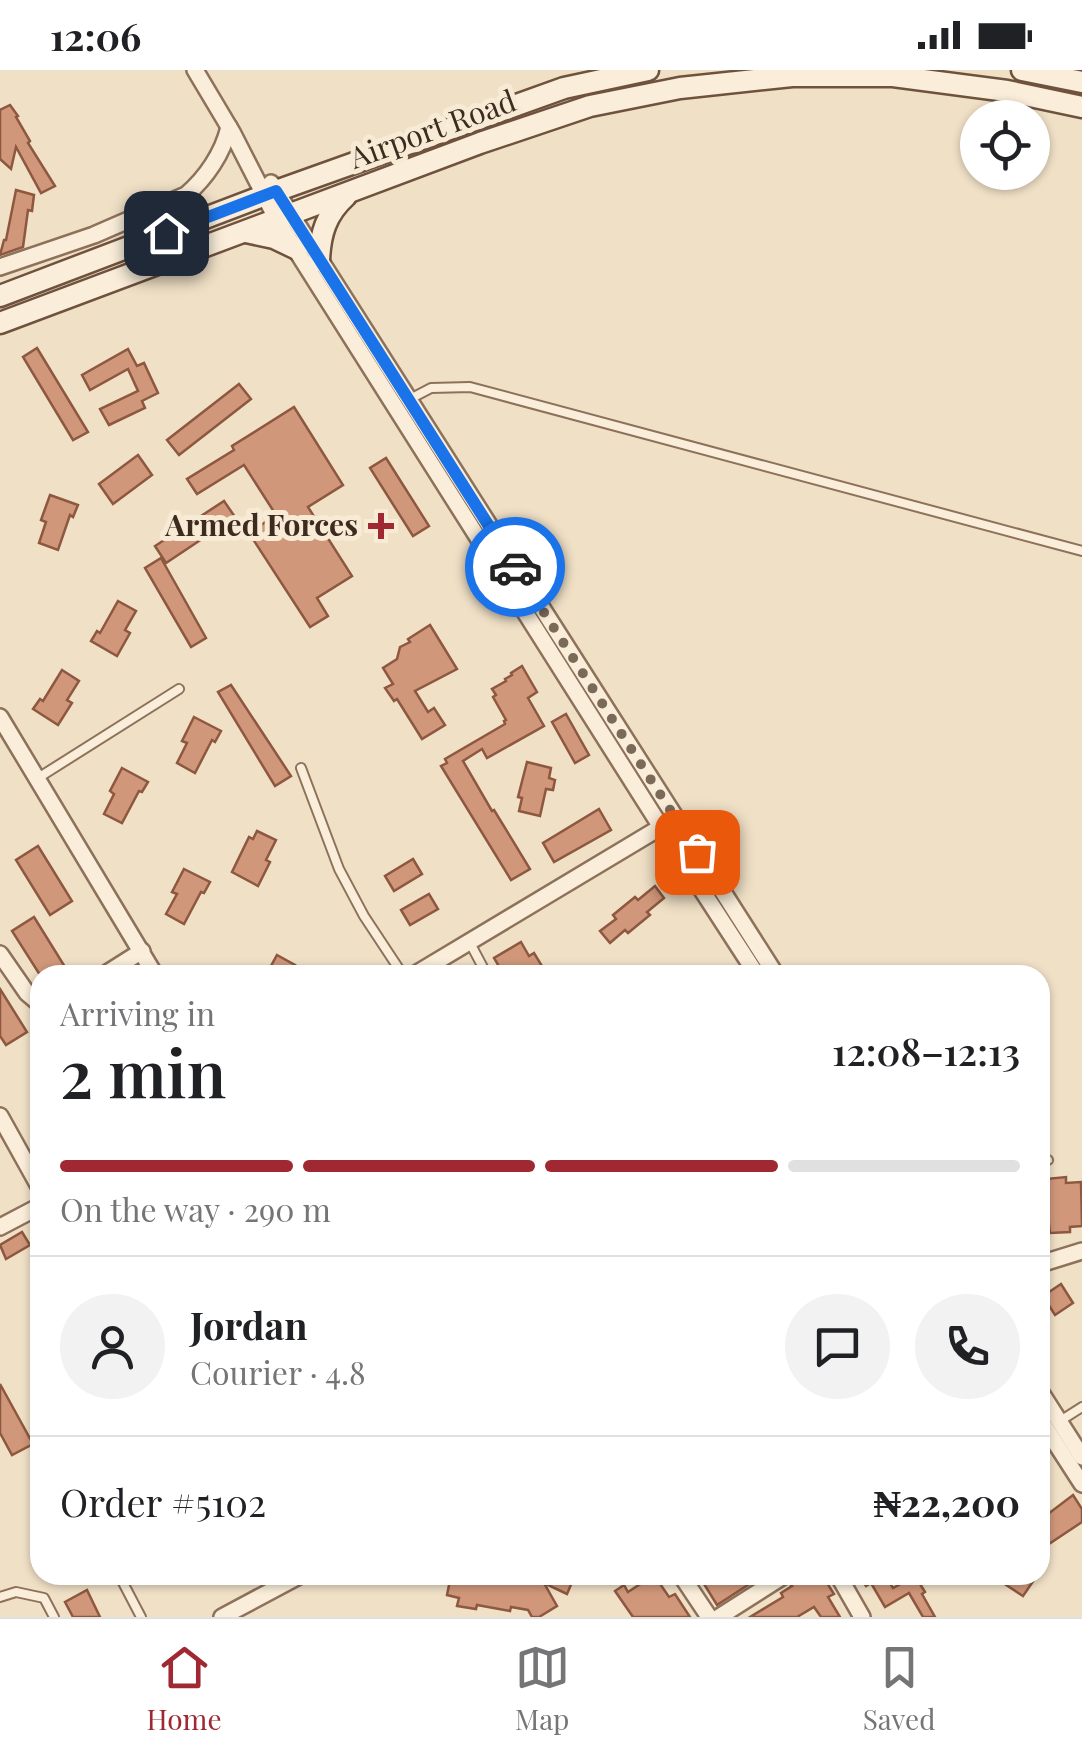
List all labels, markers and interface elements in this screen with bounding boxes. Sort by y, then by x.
text: 12:06 [50,10,141,61]
street label: Airport Road [343,80,521,177]
map controls [960,100,1050,190]
button: locate [960,100,1050,190]
pin [124,191,209,276]
icon: home [139,206,194,261]
place label: Armed Forces [164,504,358,544]
marker: Armed Forces [368,513,394,539]
courier [465,517,565,617]
icon: car [488,540,543,595]
pin [655,810,740,895]
icon: bag [670,825,725,880]
text: Arriving in [60,991,215,1034]
text: 12:08–12:13 [832,1025,1020,1076]
text: 2 min [60,1028,226,1114]
text: On the way · 290 m [60,1187,331,1230]
button: person [60,1294,165,1399]
button: chat [785,1294,890,1399]
button: phone [915,1294,1020,1399]
text: Jordan [190,1299,308,1350]
text: Courier · 4.8 [190,1350,366,1393]
text: Order #5102 [60,1476,266,1527]
text: ₦22,200 [874,1476,1020,1527]
tab: Home [147,1640,222,1737]
tab: Map [515,1640,570,1737]
tab: Saved [863,1640,935,1737]

